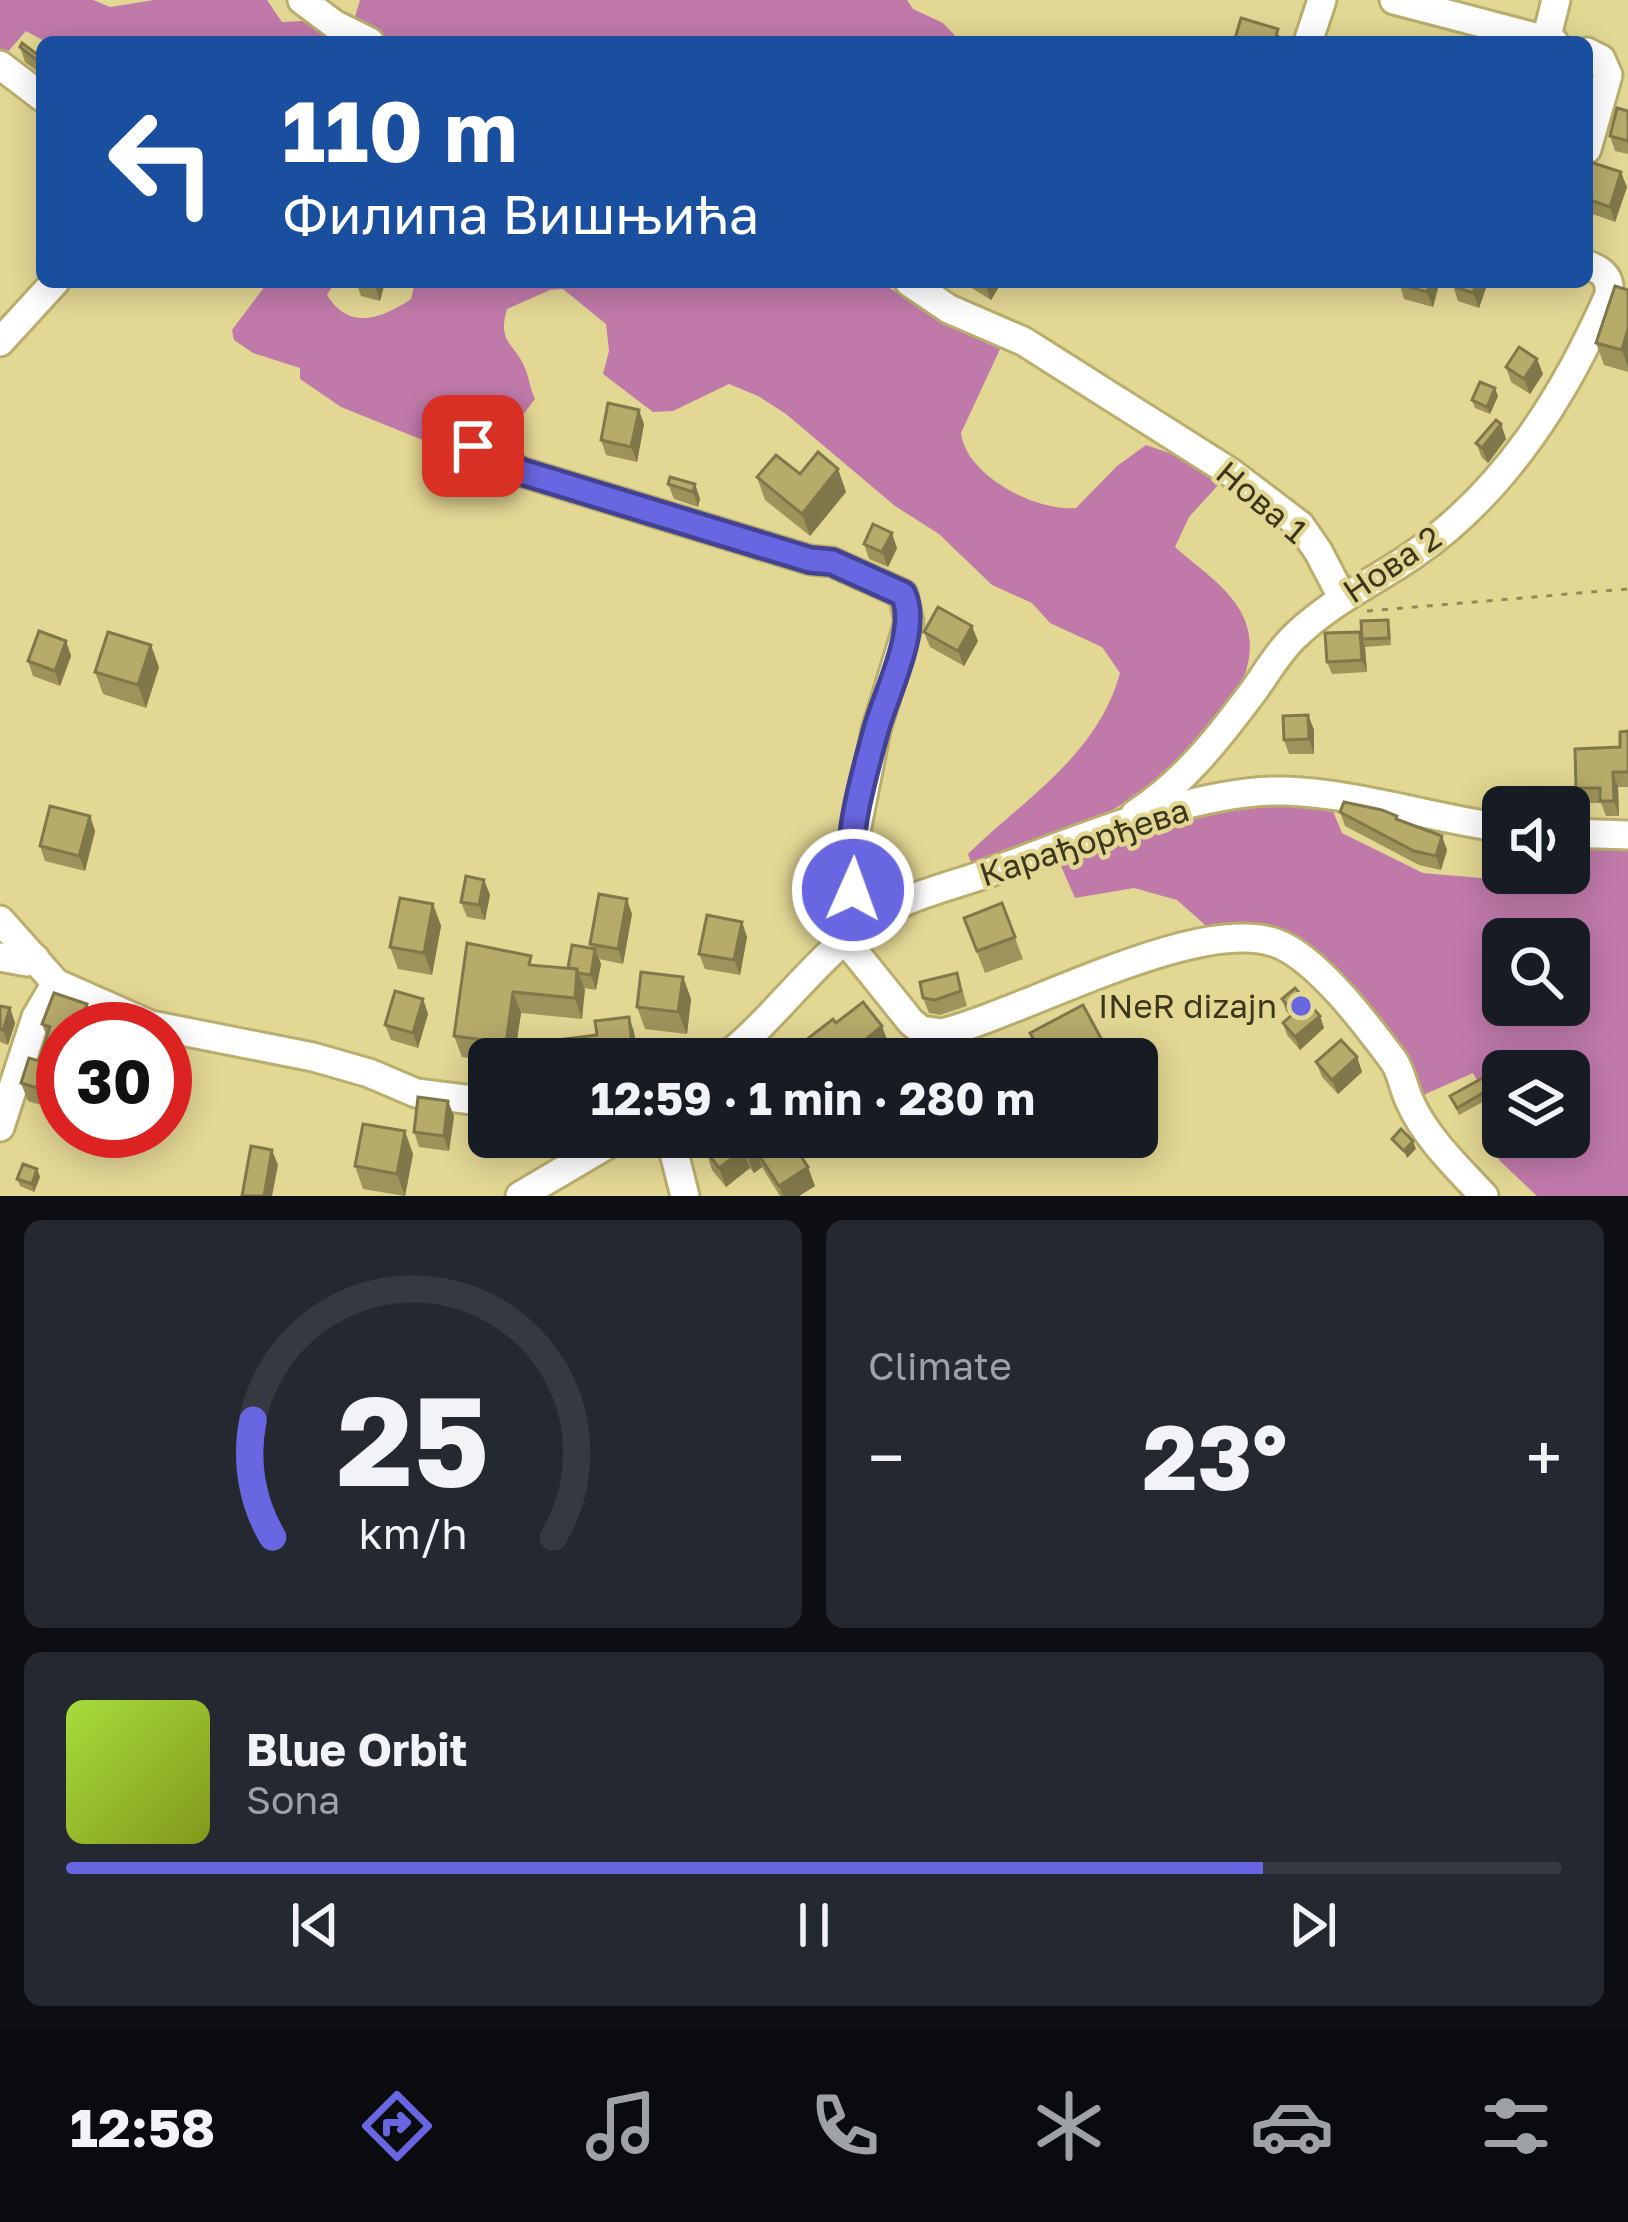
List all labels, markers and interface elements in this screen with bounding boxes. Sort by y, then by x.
text: 110 m [282,80,518,180]
icon: left [84,84,240,240]
text: Филипа Вишњића [282,181,759,246]
pin [422,395,524,497]
icon: arrive [440,413,506,479]
street label: Нова 1 [1209,452,1316,551]
street label: Нова 2 [1335,517,1448,610]
map controls [1482,786,1590,1158]
button: sound [1482,786,1590,894]
street label: Карађорђева [974,789,1193,894]
position arrow [790,827,916,953]
button: search [1482,918,1590,1026]
place label: INeR dizajn [1098,986,1277,1025]
marker: INeR dizajn [1288,993,1314,1019]
speed limit sign: 30 [36,1002,192,1158]
button: layers [1482,1050,1590,1158]
text: 12:59 · 1 min · 280 m [591,1071,1035,1125]
text: Climate [868,1342,1012,1389]
text: 25 [337,1364,489,1513]
text: 23° [1143,1402,1287,1510]
text: − [868,1417,904,1497]
text: + [1526,1417,1562,1497]
text: km/h [358,1507,468,1558]
text: Blue Orbit [246,1722,468,1776]
text: Sona [246,1776,340,1823]
icon: previous [282,1892,348,1958]
icon: pause [781,1892,847,1958]
icon: next [1280,1892,1346,1958]
icon: directions [355,2084,439,2168]
icon: music [579,2084,663,2168]
icon: phone [803,2084,887,2168]
icon: climate [1027,2084,1111,2168]
icon: car [1250,2084,1334,2168]
icon: filters [1474,2084,1558,2168]
text: 12:58 [70,2094,215,2159]

